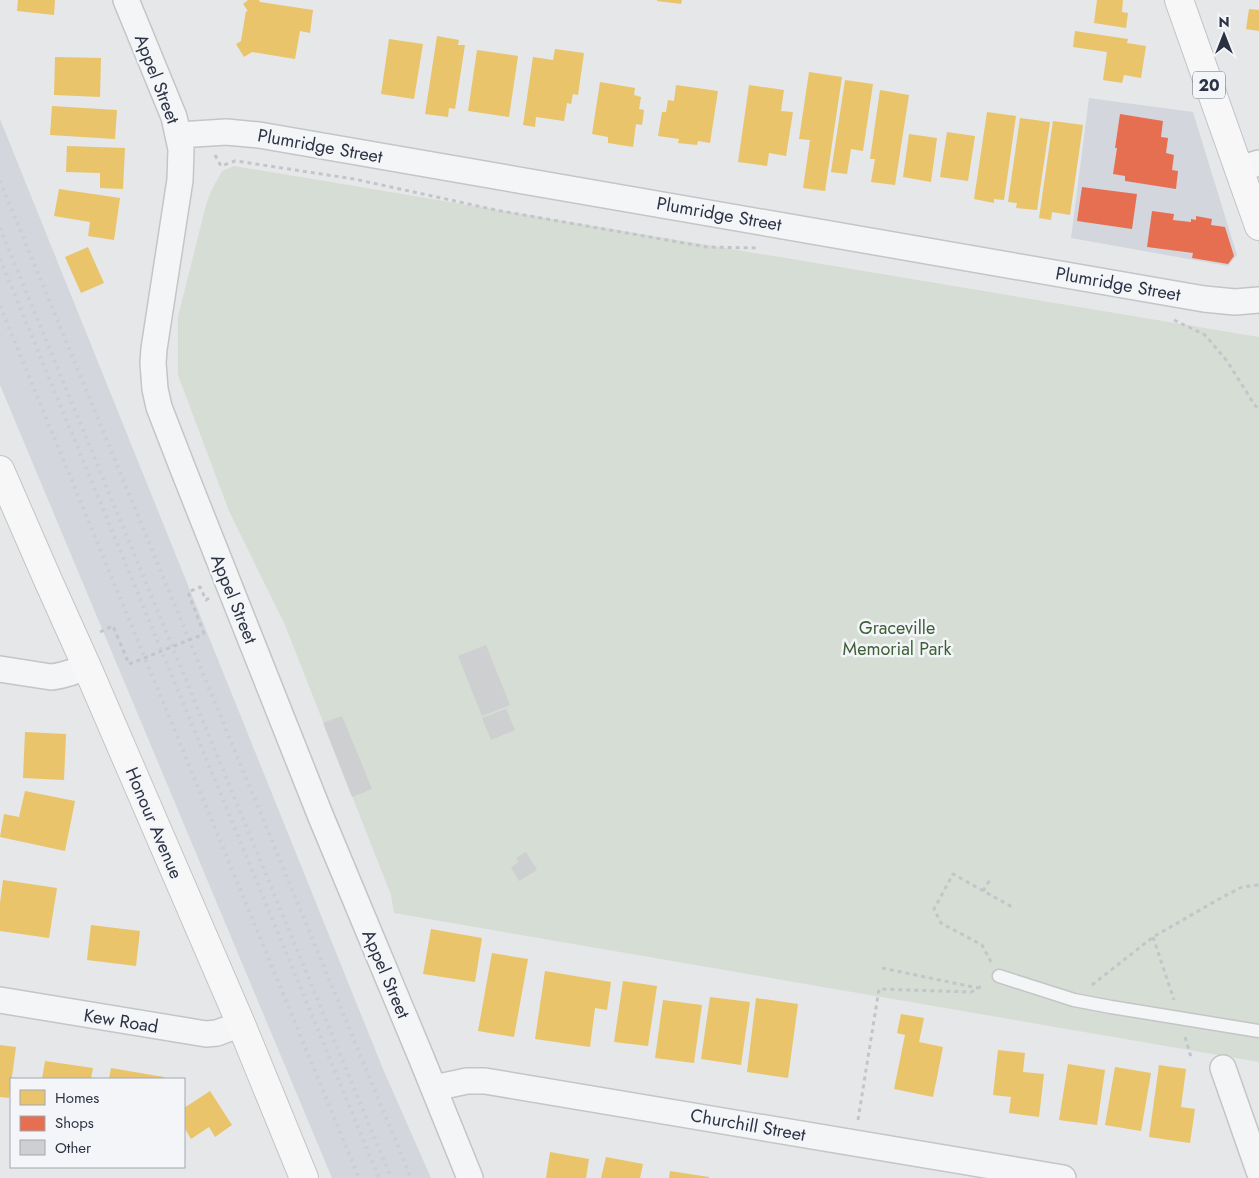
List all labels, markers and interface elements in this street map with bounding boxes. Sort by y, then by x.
north arrow [1199,10,1249,60]
text: N [1218,12,1230,32]
street label: Appel Street [128,30,186,128]
road number: 20 [1193,72,1225,98]
street label: Plumridge Street [255,122,385,170]
street label: Plumridge Street [654,190,784,238]
street label: Plumridge Street [1053,260,1183,308]
street label: Appel Street [204,550,264,648]
park label: Graceville Memorial Park [843,615,951,662]
street label: Honour Avenue [119,763,189,883]
street label: Appel Street [356,926,417,1023]
street label: Kew Road [82,1002,160,1040]
legend [10,1078,185,1168]
text: Homes [55,1087,99,1109]
street label: Churchill Street [688,1102,808,1148]
text: Shops [55,1112,94,1134]
text: Other [55,1137,92,1159]

